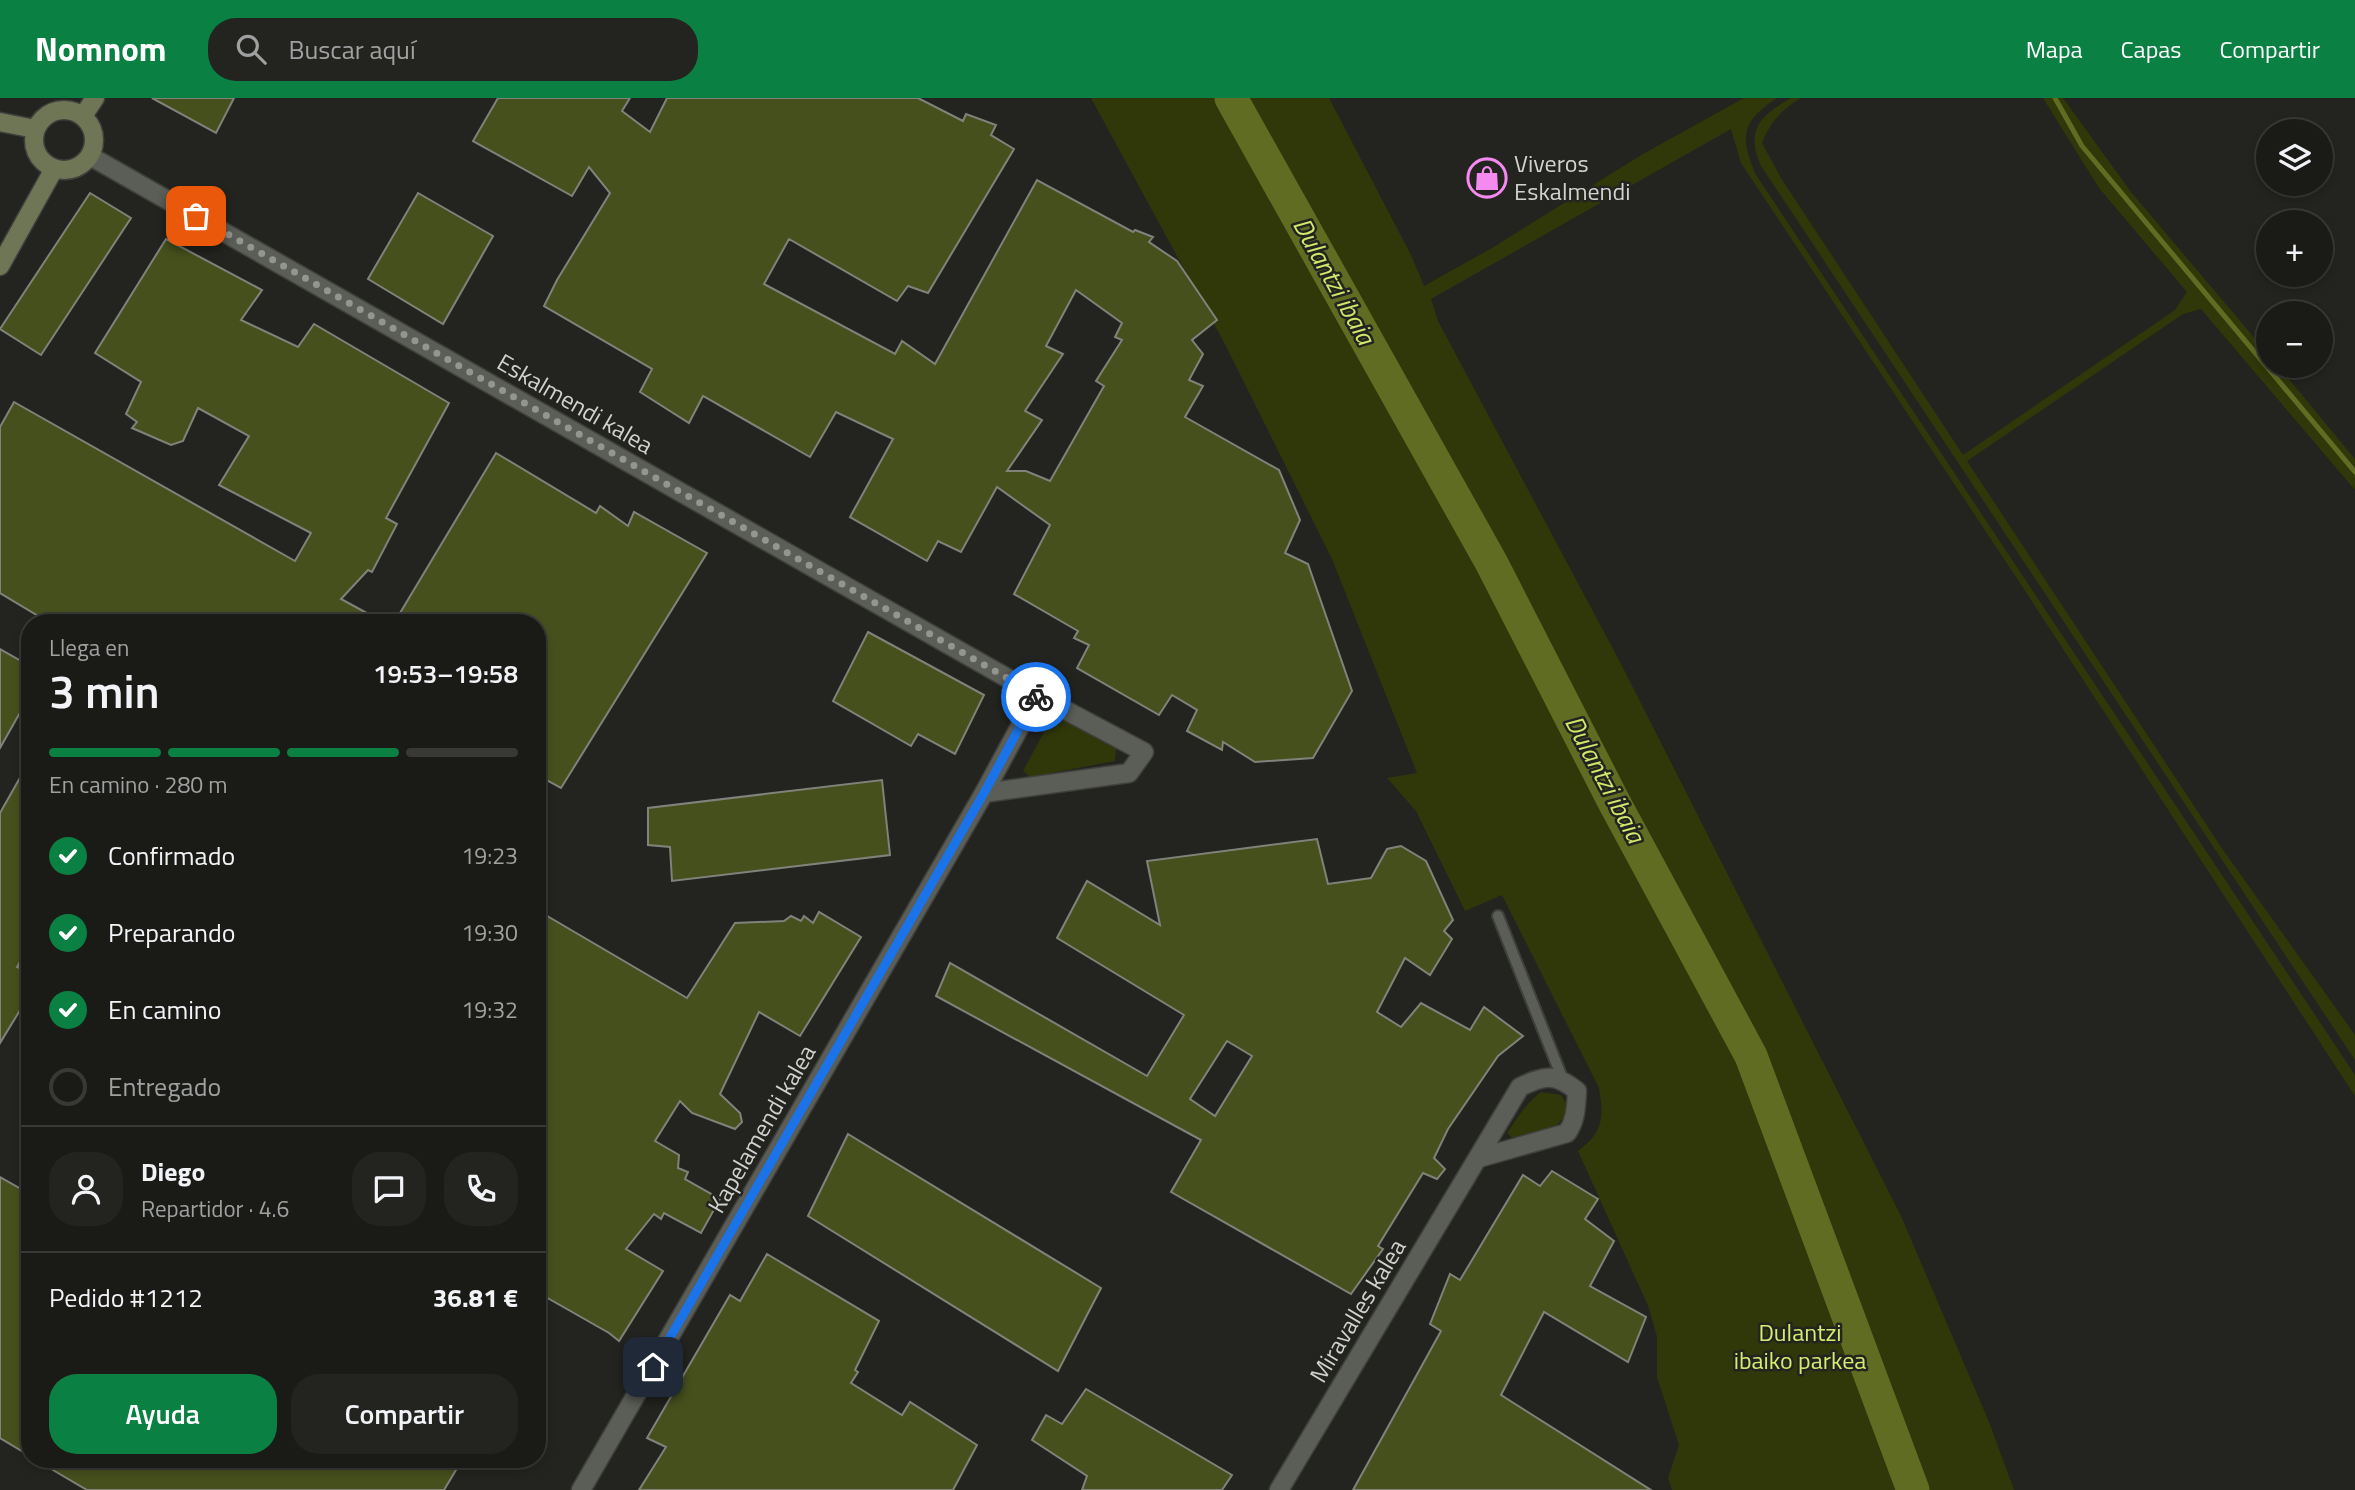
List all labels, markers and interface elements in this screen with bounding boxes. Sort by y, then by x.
search box [208,18,698,81]
text: Nomnom [35,24,166,74]
icon: search [232,30,270,68]
text: Buscar aquí [288,30,416,69]
text: Mapa [2026,31,2083,67]
text: Capas [2121,31,2181,67]
text: Compartir [2219,31,2320,67]
map controls [2256,119,2333,378]
button: layers [2256,119,2333,196]
place label: Viveros Eskalmendi [1514,145,1630,209]
shop icon: Viveros Eskalmendi [1466,157,1508,199]
pin [166,186,226,246]
icon: bag [177,197,215,235]
water label: Dulantzi ibaia [1283,210,1386,353]
button: + [2256,210,2333,287]
button: − [2256,301,2333,378]
street label: Eskalmendi kalea [491,344,660,462]
text: Llega en [49,630,129,665]
text: 19:53–19:58 [373,654,518,693]
text: 3 min [49,656,160,726]
courier [1001,662,1071,732]
icon: bike [1017,678,1055,716]
water label: Dulantzi ibaia [1555,708,1656,852]
text: En camino · 280 m [49,767,227,802]
text: Confirmado [108,836,235,875]
icon: check [49,837,87,875]
text: 19:23 [461,838,518,873]
text: Preparando [108,913,235,952]
icon: check [49,914,87,952]
text: 19:30 [461,915,518,950]
text: En camino [108,990,222,1029]
icon: check [49,991,87,1029]
text: 19:32 [461,992,518,1027]
street label: Kapelamendi kalea [698,1037,824,1220]
text: Entregado [108,1067,221,1106]
button: person [49,1152,123,1226]
text: Diego [141,1152,205,1191]
button: chat [352,1152,426,1226]
button: phone [444,1152,518,1226]
text: Repartidor · 4.6 [141,1191,289,1226]
street label: Miravalles kalea [1300,1232,1414,1389]
text: Pedido #1212 [49,1278,203,1317]
text: 36.81 € [433,1278,518,1317]
park label: Dulantzi ibaiko parkea [1734,1314,1866,1378]
pin [623,1337,683,1397]
icon: home [634,1348,672,1386]
button: Ayuda [49,1374,277,1454]
button: Compartir [291,1374,518,1454]

